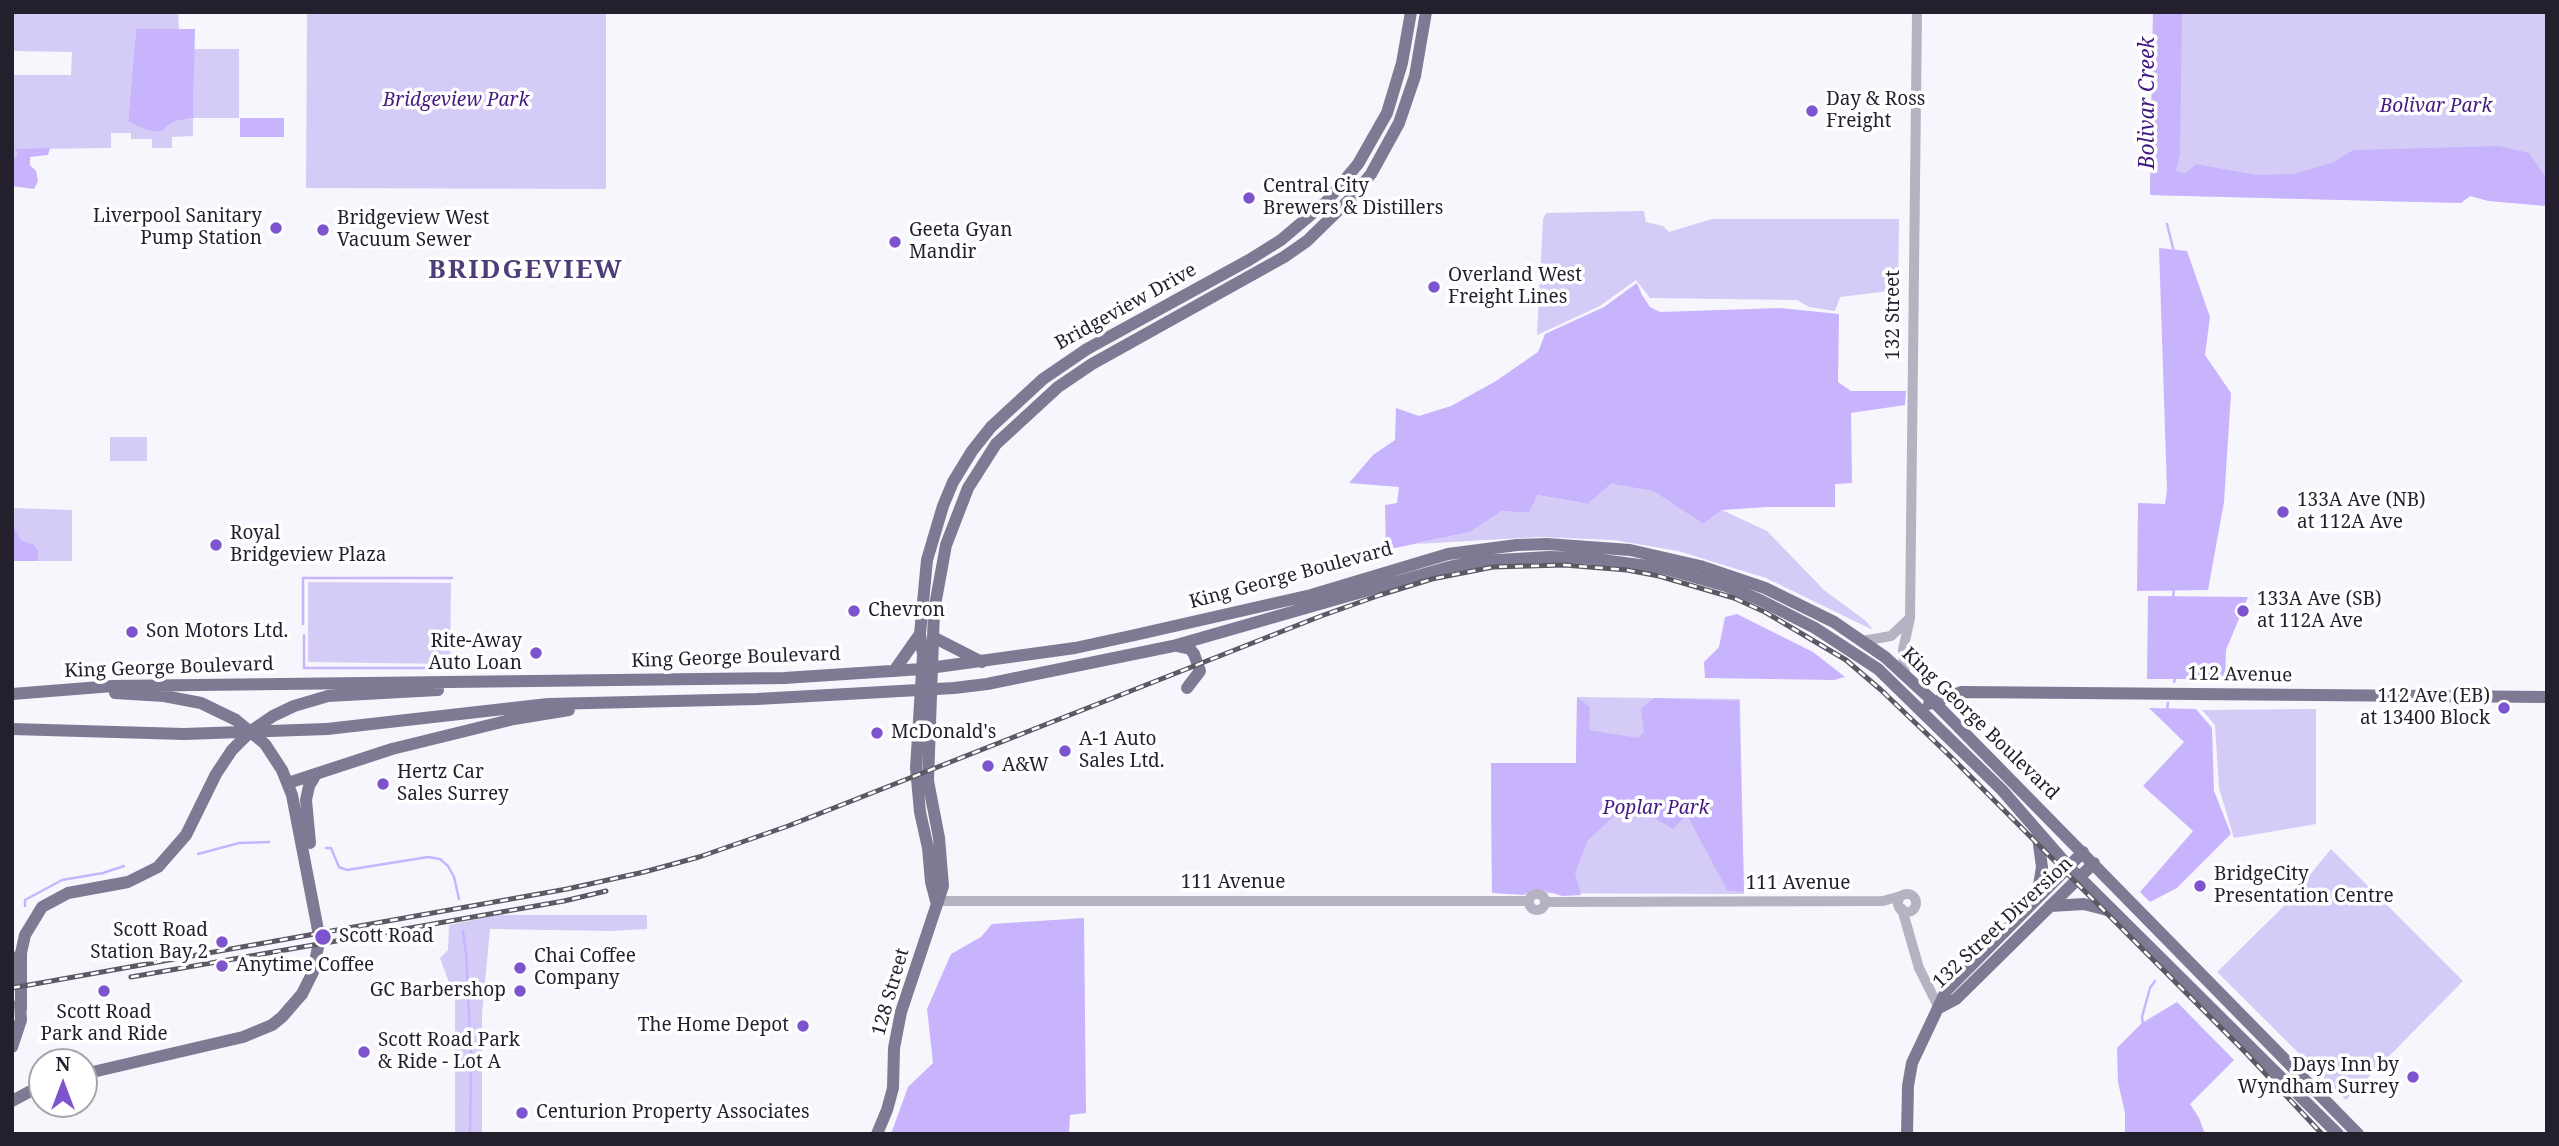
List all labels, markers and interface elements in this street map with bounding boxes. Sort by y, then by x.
water label: Bolivar Creek [2135,37,2161,169]
place label: Day & Ross Freight [1826,89,1925,133]
park label: Bridgeview Park [383,90,529,112]
park label: Bolivar Park [2380,96,2492,118]
marker: Day & Ross Freight [1804,103,1820,119]
place label: Central City Brewers & Distillers [1263,176,1443,220]
marker: Central City Brewers & Distillers [1241,190,1257,206]
place label: Liverpool Sanitary Pump Station [93,206,262,250]
place label: Bridgeview West Vacuum Sewer [337,208,489,252]
marker: Liverpool Sanitary Pump Station [268,220,284,236]
place label: Geeta Gyan Mandir [909,220,1012,264]
marker: Bridgeview West Vacuum Sewer [315,222,331,238]
marker: Geeta Gyan Mandir [887,234,903,250]
district label: BRIDGEVIEW [429,255,623,287]
street label: Bridgeview Drive [1051,259,1201,355]
place label: Overland West Freight Lines [1448,265,1582,309]
street label: 132 Street [1883,270,1905,360]
marker: Overland West Freight Lines [1426,279,1442,295]
place label: 133A Ave (NB) at 112A Ave [2297,490,2426,534]
marker: 133A Ave (NB) at 112A Ave [2275,504,2291,520]
place label: Royal Bridgeview Plaza [230,523,387,567]
marker: Royal Bridgeview Plaza [208,537,224,553]
street label: King George Boulevard [1187,538,1395,614]
place label: 133A Ave (SB) at 112A Ave [2257,589,2381,633]
place label: Chevron [868,600,945,622]
marker: Chevron [846,603,862,619]
marker: 133A Ave (SB) at 112A Ave [2235,603,2251,619]
place label: Son Motors Ltd. [146,621,288,643]
marker: Son Motors Ltd. [124,624,140,640]
place label: Rite-Away Auto Loan [429,631,522,675]
street label: King George Boulevard [631,643,841,673]
street label: King George Boulevard [1897,643,2063,805]
marker: Rite-Away Auto Loan [528,645,544,661]
street label: King George Boulevard [64,653,274,683]
street label: 112 Avenue [2187,663,2293,687]
place label: 112 Ave (EB) at 13400 Block [2360,686,2490,730]
marker: 112 Ave (EB) at 13400 Block [2496,700,2512,716]
place label: McDonald's [891,722,996,744]
marker: McDonald's [869,725,885,741]
place label: A-1 Auto Sales Ltd. [1079,729,1165,773]
marker: A-1 Auto Sales Ltd. [1057,743,1073,759]
place label: A&W [1002,755,1049,777]
marker: A&W [980,758,996,774]
place label: Hertz Car Sales Surrey [397,762,509,806]
marker: Hertz Car Sales Surrey [375,776,391,792]
park label: Poplar Park [1603,798,1709,820]
street label: 132 Street Diversion [1928,852,2078,994]
place label: BridgeCity Presentation Centre [2214,864,2394,908]
street label: 111 Avenue [1181,872,1285,894]
street label: 111 Avenue [1746,873,1850,895]
marker: BridgeCity Presentation Centre [2192,878,2208,894]
place label: Scott Road Station Bay 2 [90,920,208,964]
place label: Scott Road [339,926,434,948]
marker: Scott Road [313,927,333,947]
marker: Scott Road Station Bay 2 [214,934,230,950]
place label: Chai Coffee Company [534,946,636,990]
street label: 128 Street [868,946,914,1038]
place label: Anytime Coffee [236,955,374,977]
marker: Anytime Coffee [214,958,230,974]
marker: Chai Coffee Company [512,960,528,976]
place label: GC Barbershop [370,980,506,1002]
marker: Scott Road Park and Ride [96,983,112,999]
marker: GC Barbershop [512,983,528,999]
place label: Scott Road Park and Ride [40,1002,168,1046]
place label: The Home Depot [638,1015,789,1037]
marker: The Home Depot [795,1018,811,1034]
place label: Scott Road Park & Ride - Lot A [378,1030,520,1074]
marker: Scott Road Park & Ride - Lot A [356,1044,372,1060]
north arrow [28,1048,98,1118]
text: N [56,1051,70,1077]
place label: Days Inn by Wyndham Surrey [2238,1055,2399,1099]
marker: Days Inn by Wyndham Surrey [2405,1069,2421,1085]
place label: Centurion Property Associates [536,1102,810,1124]
marker: Centurion Property Associates [514,1105,530,1121]

